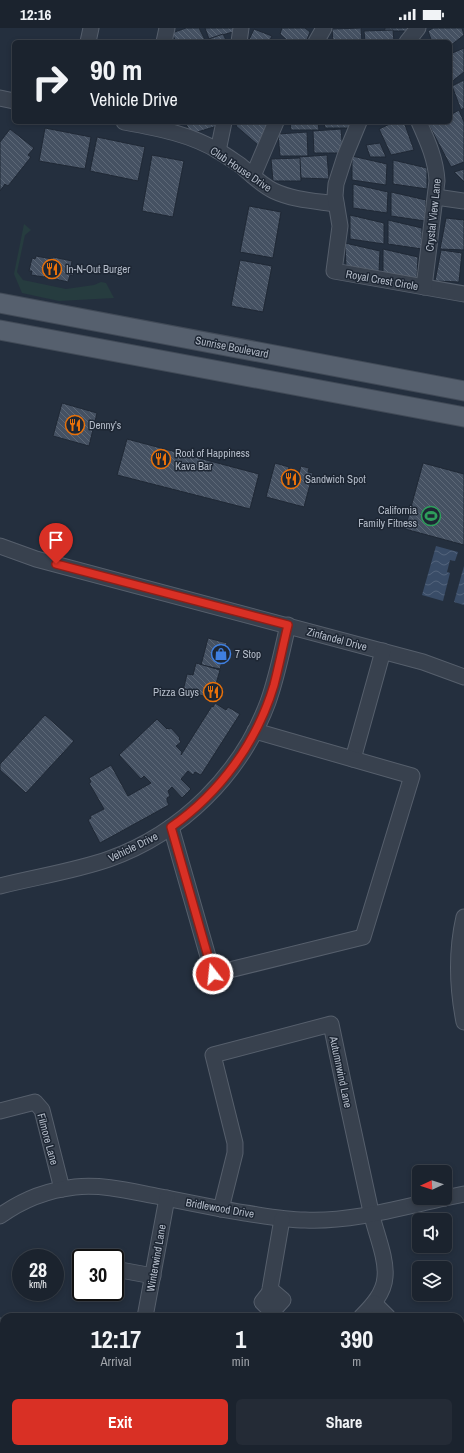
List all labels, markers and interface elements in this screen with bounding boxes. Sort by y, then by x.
text: 12:16 [20,4,51,25]
text: 90 m [90,51,142,89]
icon: right [24,56,76,108]
text: Vehicle Drive [90,87,178,112]
street label: Club House Drive [208,143,274,195]
street label: Crystal View Lane [422,178,444,252]
restaurant icon: In-N-Out Burger [41,258,63,280]
place label: In-N-Out Burger [66,262,130,276]
street label: Royal Crest Circle [345,267,419,293]
street label: Sunrise Boulevard [194,333,270,361]
restaurant icon: Denny's [64,414,86,436]
place label: Denny's [89,418,122,432]
place label: Root of Happiness Kava Bar [175,446,250,473]
restaurant icon: Root of Happiness Kava Bar [150,448,172,470]
restaurant icon: Sandwich Spot [280,468,302,490]
place label: Sandwich Spot [305,472,366,486]
place label: California Family Fitness [358,503,417,530]
sports icon: California Family Fitness [420,505,442,527]
pin [39,523,73,564]
icon: arrive [45,529,67,551]
street label: Zinfandel Drive [305,624,369,654]
shop icon: 7 Stop [210,643,232,665]
place label: 7 Stop [235,647,261,661]
restaurant icon: Pizza Guys [202,681,224,703]
place label: Pizza Guys [153,685,199,699]
street label: Vehicle Drive [106,829,160,865]
position arrow [192,953,234,995]
street label: Autumnwind Lane [326,1034,355,1109]
street label: Filmore Lane [34,1112,62,1166]
north arrow [412,1165,452,1205]
map controls [412,1165,452,1301]
street label: Bridlewood Drive [185,1195,255,1221]
button: sound [412,1213,452,1253]
street label: Winterwind Lane [143,1223,169,1293]
speed limit sign: 30 [72,1249,124,1301]
text: 28 [29,1256,47,1283]
button: layers [412,1261,452,1301]
text: km/h [29,1278,47,1291]
text: 12:17 [91,1323,141,1355]
text: 1 [235,1323,246,1355]
text: 390 [340,1323,373,1355]
text: Arrival [101,1353,131,1370]
text: min [232,1353,250,1370]
text: m [352,1353,361,1370]
button: Exit [12,1399,228,1445]
button: Share [236,1399,452,1445]

